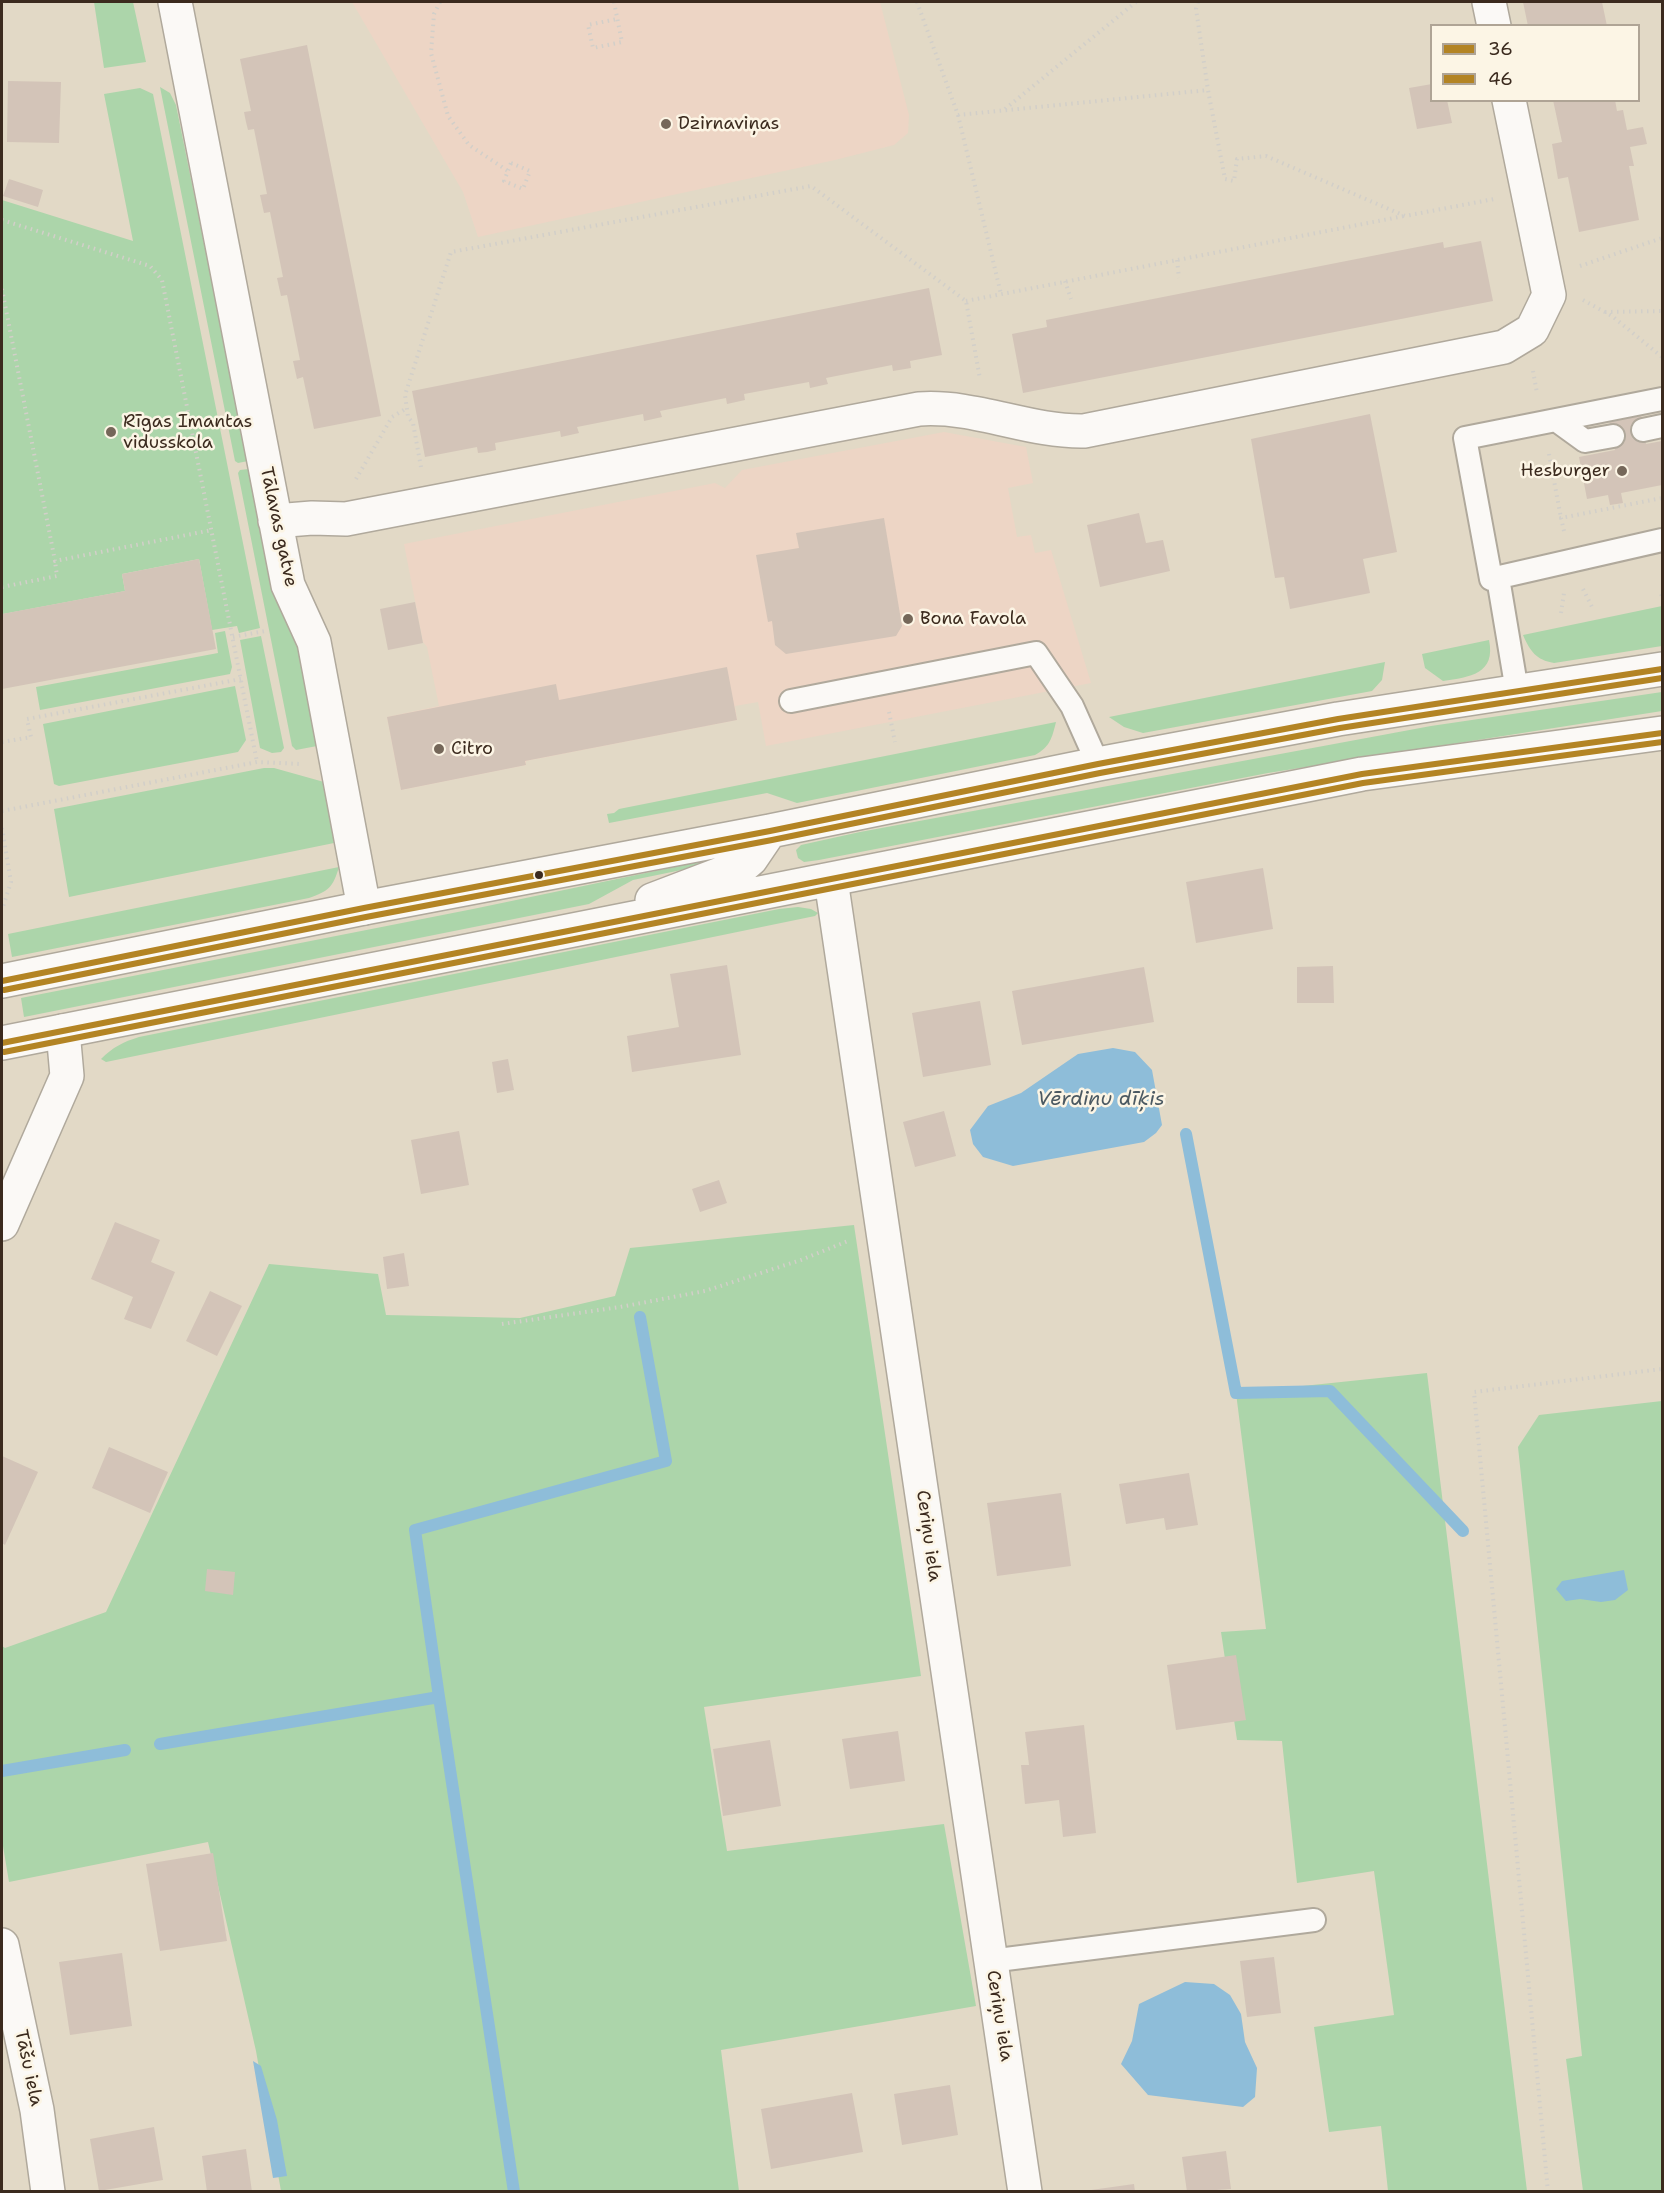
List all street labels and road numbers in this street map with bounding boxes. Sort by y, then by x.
street label: Tālavas gatve [255,465,301,589]
street label: Ceriņu iela [911,1489,945,1583]
street label: Ceriņu iela [981,1969,1017,2063]
street label: Tāšu iela [9,2028,47,2108]

